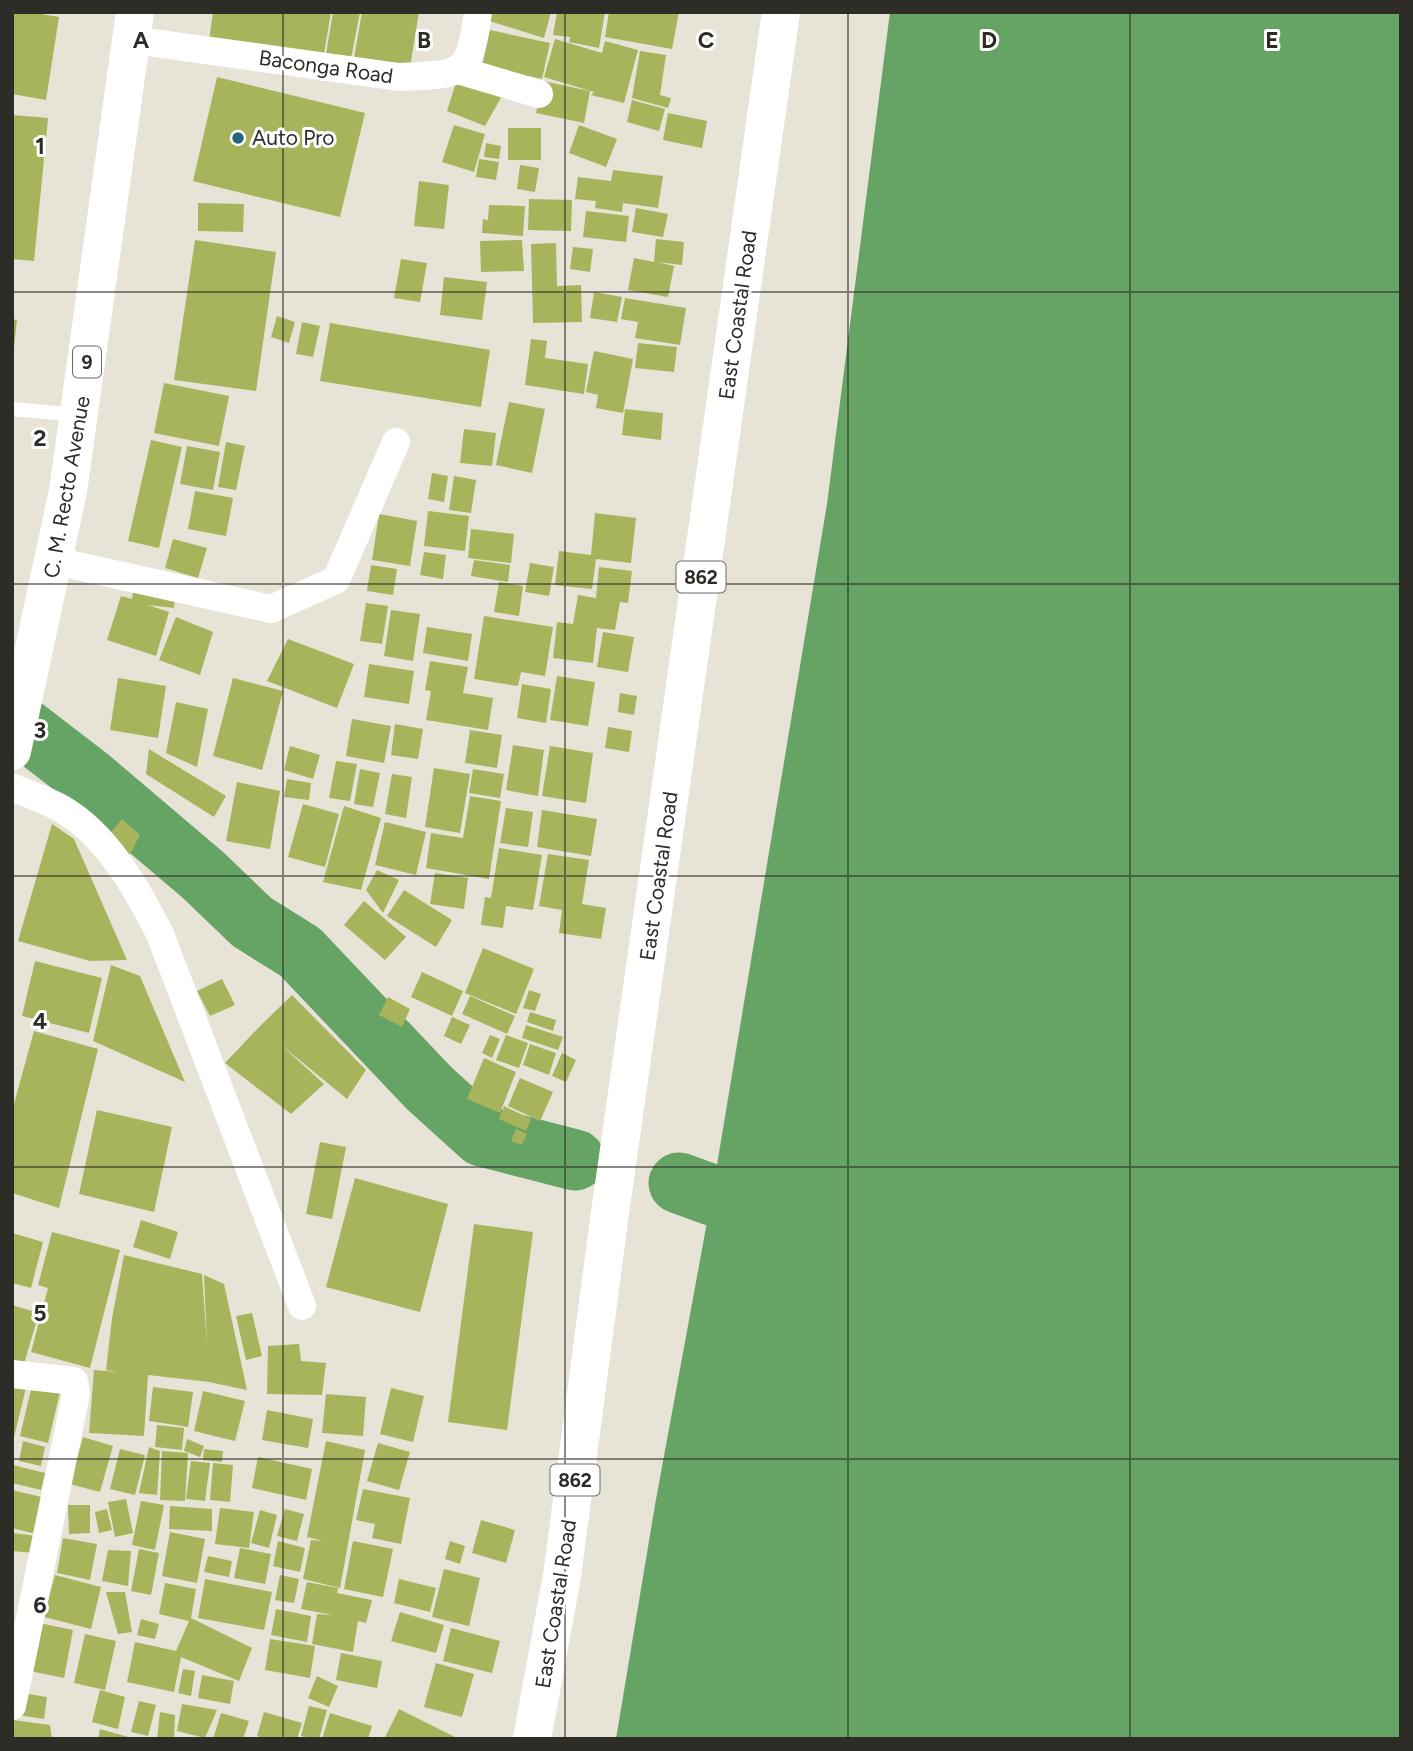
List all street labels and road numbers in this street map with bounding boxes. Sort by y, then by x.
street label: Baconga Road [257,45,395,88]
street label: East Coastal Road [713,229,762,401]
road number: 9 [73,346,101,378]
street label: C. M. Recto Avenue [38,394,95,580]
road number: 862 [676,562,726,592]
street label: East Coastal Road [634,790,683,962]
road number: 862 [550,1464,600,1496]
street label: East Coastal Road [530,1518,581,1690]

